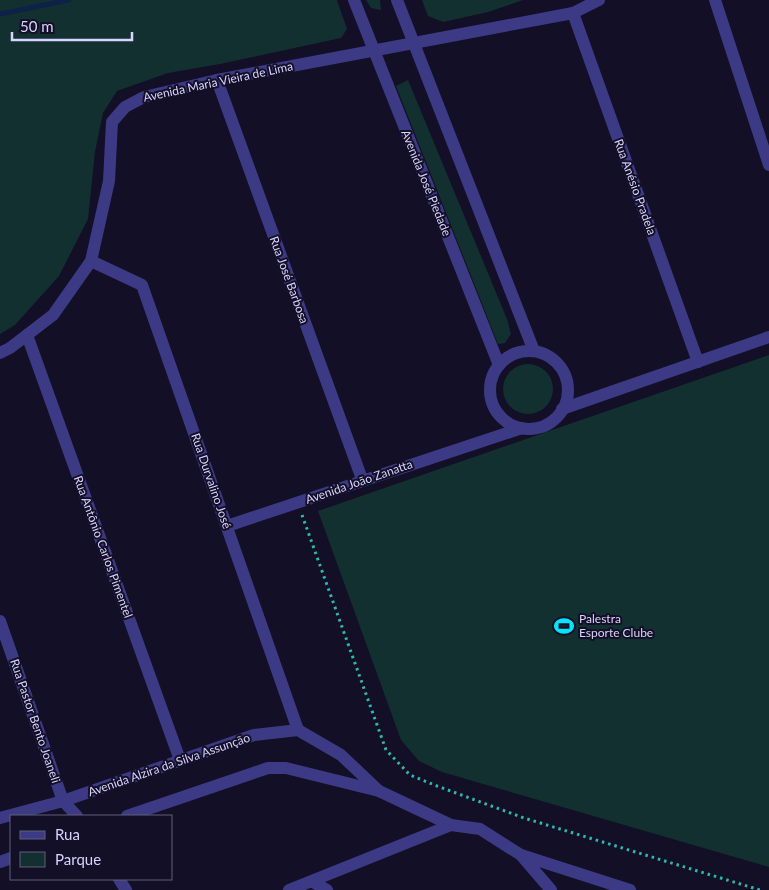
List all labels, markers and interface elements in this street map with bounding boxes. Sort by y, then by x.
scale bar [12,10,132,42]
text: 50 m [20,17,54,35]
street label: Avenida Maria Vieira de Lima [142,58,294,105]
street label: Avenida José Piedade [398,127,455,238]
street label: Rua Anésio Pradela [611,137,660,237]
street label: Rua José Barbosa [267,234,312,325]
street label: Rua Durvalino José [188,431,235,531]
street label: Avenida João Zanatta [303,456,414,507]
street label: Rua Antônio Carlos Pimentel [71,474,136,620]
place label: Palestra Esporte Clube [579,611,653,640]
sports icon: Palestra Esporte Clube [553,615,575,637]
street label: Rua Pastor Bento Joaneli [7,657,64,785]
street label: Avenida Alzira da Silva Assunção [86,730,252,799]
legend [10,815,172,880]
text: Rua [55,825,80,843]
text: Parque [55,850,101,868]

